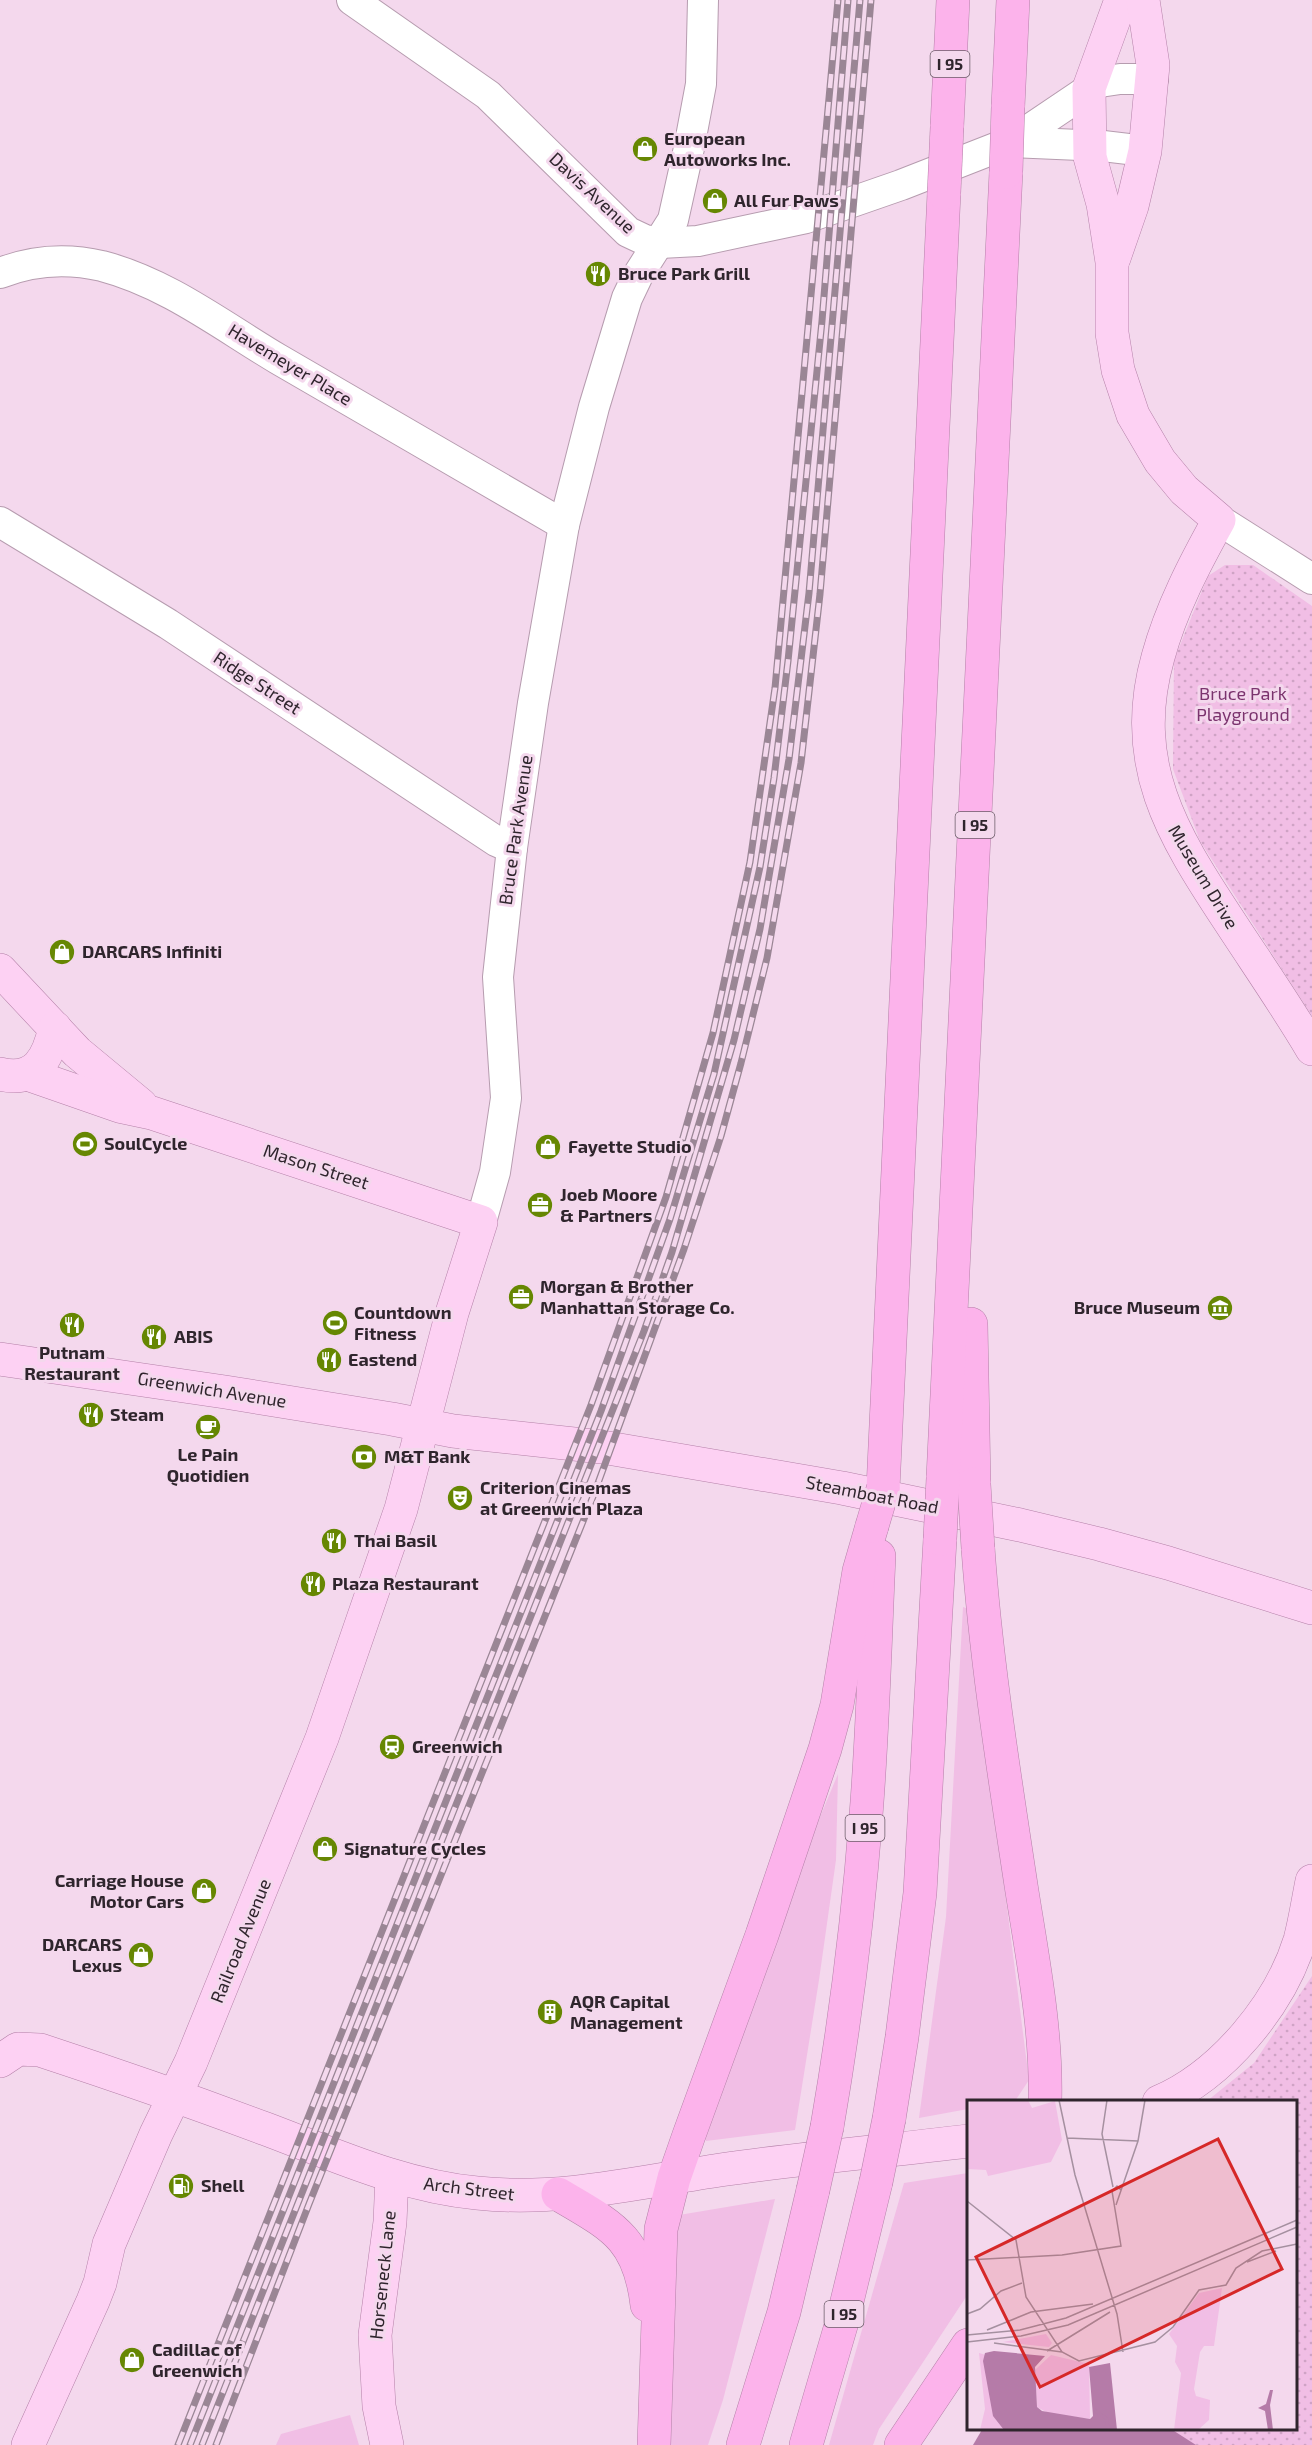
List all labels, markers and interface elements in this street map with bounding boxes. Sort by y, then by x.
road number: I 95 [930,51,970,77]
place label: European Autoworks Inc. [664,127,791,170]
shop icon: European Autoworks Inc. [630,134,660,164]
street label: Davis Avenue [545,147,640,237]
shop icon: All Fur Paws [700,186,730,216]
place label: All Fur Paws [734,189,839,211]
restaurant icon: Bruce Park Grill [583,259,613,289]
place label: Bruce Park Grill [618,262,750,284]
street label: Havemeyer Place [225,319,356,410]
street label: Ridge Street [210,646,305,719]
park label: Bruce Park Playground [1196,682,1290,725]
street label: Bruce Park Avenue [494,753,536,906]
road number: I 95 [956,812,994,838]
street label: Museum Drive [1164,820,1244,933]
shop icon: DARCARS Infiniti [47,937,77,967]
place label: DARCARS Infiniti [82,940,222,962]
sports icon: SoulCycle [70,1129,100,1159]
place label: SoulCycle [104,1132,187,1154]
shop icon: Fayette Studio [533,1132,563,1162]
place label: Fayette Studio [568,1135,692,1157]
street label: Mason Street [261,1139,372,1193]
place label: Joeb Moore & Partners [560,1183,657,1226]
office icon: Joeb Moore & Partners [525,1190,555,1220]
place label: Morgan & Brother Manhattan Storage Co. [540,1275,735,1318]
office icon: Morgan & Brother Manhattan Storage Co. [506,1282,536,1312]
museum icon: Bruce Museum [1205,1293,1235,1323]
place label: Bruce Museum [1074,1296,1200,1318]
place label: Countdown Fitness [354,1301,451,1344]
sports icon: Countdown Fitness [320,1308,350,1338]
restaurant icon: Putnam Restaurant [57,1310,87,1340]
restaurant icon: ABIS [139,1322,169,1352]
place label: ABIS [174,1325,213,1347]
place label: Putnam Restaurant [24,1341,120,1384]
restaurant icon: Eastend [314,1345,344,1375]
place label: Eastend [348,1348,417,1370]
street label: Greenwich Avenue [136,1366,288,1412]
restaurant icon: Steam [76,1400,106,1430]
place label: Steam [110,1403,164,1425]
cafe icon: Le Pain Quotidien [193,1412,223,1442]
bank icon: M&T Bank [349,1442,379,1472]
place label: Le Pain Quotidien [167,1443,249,1486]
place label: M&T Bank [384,1445,470,1467]
street label: Steamboat Road [804,1470,940,1518]
place label: Criterion Cinemas at Greenwich Plaza [480,1476,643,1519]
theatre icon: Criterion Cinemas at Greenwich Plaza [445,1483,475,1513]
restaurant icon: Thai Basil [319,1526,349,1556]
place label: Thai Basil [354,1529,437,1551]
restaurant icon: Plaza Restaurant [298,1569,328,1599]
place label: Plaza Restaurant [332,1572,479,1594]
station icon: Greenwich [377,1732,407,1762]
place label: Greenwich [412,1735,503,1757]
road number: I 95 [846,1815,884,1841]
shop icon: Signature Cycles [310,1834,340,1864]
place label: Signature Cycles [344,1837,486,1859]
place label: Carriage House Motor Cars [55,1869,184,1912]
street label: Railroad Avenue [205,1875,275,2006]
shop icon: Carriage House Motor Cars [189,1876,219,1906]
place label: DARCARS Lexus [42,1933,122,1976]
shop icon: DARCARS Lexus [126,1940,156,1970]
place label: AQR Capital Management [570,1990,683,2033]
building icon: AQR Capital Management [535,1997,565,2027]
inset map [967,2100,1297,2430]
fuel station icon: Shell [166,2171,196,2201]
street label: Arch Street [422,2172,516,2205]
place label: Shell [201,2174,244,2196]
street label: Horseneck Lane [364,2209,400,2340]
road number: I 95 [824,2301,864,2327]
place label: Cadillac of Greenwich [152,2338,243,2381]
shop icon: Cadillac of Greenwich [117,2345,147,2375]

